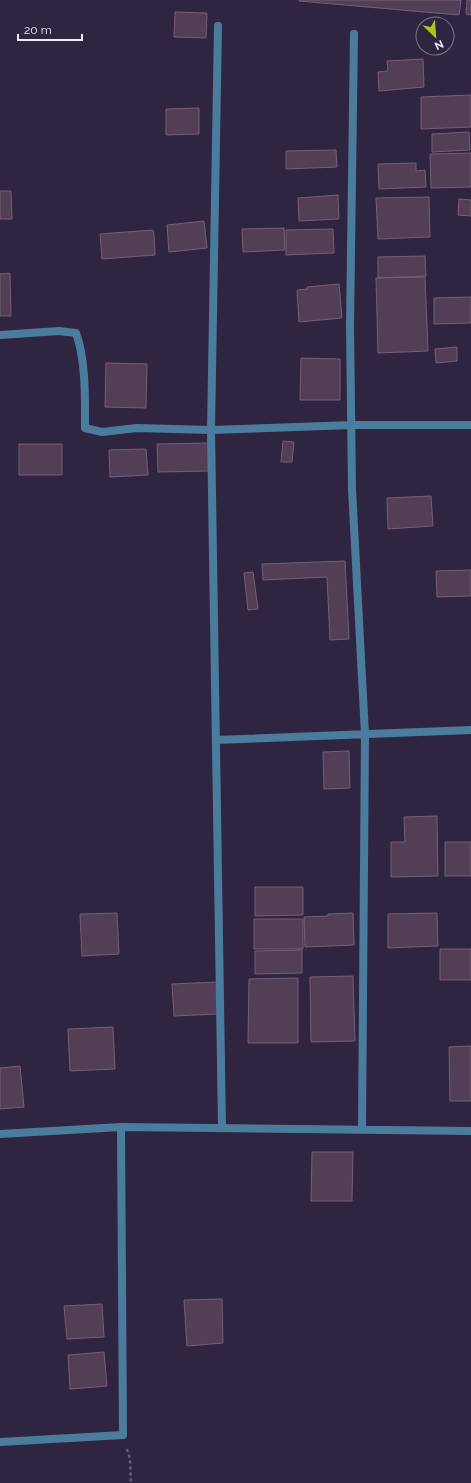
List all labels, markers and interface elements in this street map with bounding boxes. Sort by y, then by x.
scale bar [18,16,82,42]
north arrow [415,16,455,56]
text: 20 m [24,23,52,37]
text: N [432,37,446,52]

